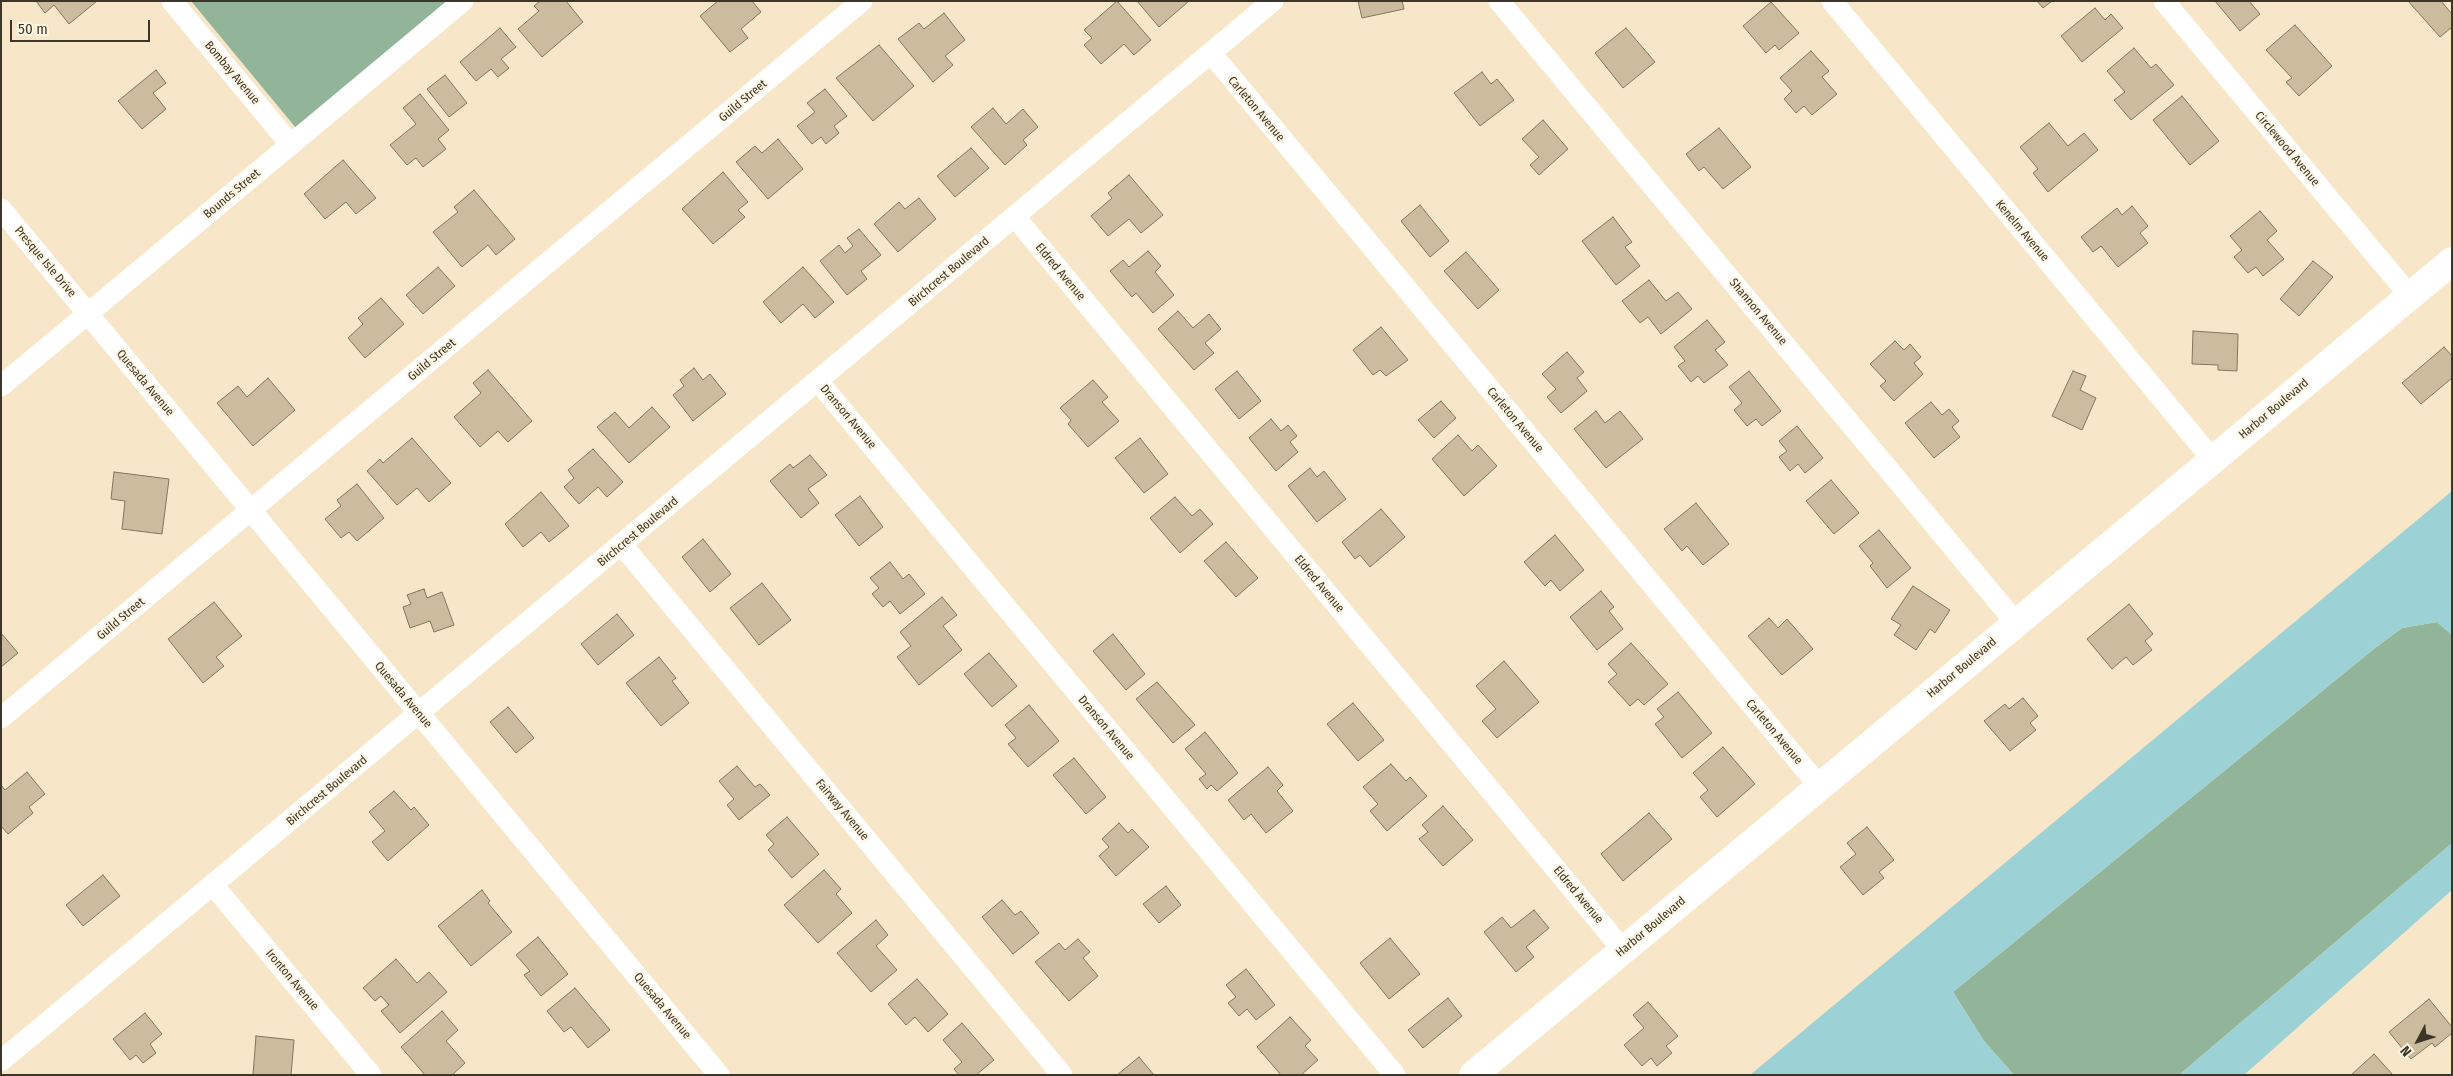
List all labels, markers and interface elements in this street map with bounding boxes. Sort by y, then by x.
scale bar [12,10,152,42]
text: 50 m [18,20,48,38]
street label: Bombay Avenue [201,38,263,108]
street label: Carleton Avenue [1225,74,1287,144]
street label: Guild Street [716,77,770,125]
street label: Circlewood Avenue [2252,109,2322,189]
street label: Bounds Street [201,166,263,222]
street label: Kenelm Avenue [1992,197,2052,265]
street label: Presque Isle Drive [11,224,79,300]
street label: Birchcrest Boulevard [906,234,992,310]
street label: Eldred Avenue [1032,240,1088,304]
street label: Shannon Avenue [1726,276,1790,348]
street label: Guild Street [405,336,459,384]
street label: Quesada Avenue [113,347,177,419]
street label: Harbor Boulevard [2236,376,2312,442]
street label: Dranson Avenue [817,382,879,452]
street label: Carleton Avenue [1484,385,1546,455]
street label: Birchcrest Boulevard [595,494,681,570]
street label: Eldred Avenue [1291,552,1347,616]
street label: Guild Street [94,595,148,643]
street label: Harbor Boulevard [1924,635,2000,701]
street label: Quesada Avenue [371,659,435,731]
street label: Dranson Avenue [1075,693,1137,763]
street label: Carleton Avenue [1743,697,1805,767]
street label: Birchcrest Boulevard [284,753,370,829]
street label: Fairway Avenue [812,777,872,843]
street label: Eldred Avenue [1550,863,1606,927]
street label: Harbor Boulevard [1613,894,1689,960]
street label: Ironton Avenue [262,947,322,1013]
street label: Quesada Avenue [630,970,694,1042]
north arrow [2393,1016,2443,1066]
text: N [2397,1042,2415,1060]

